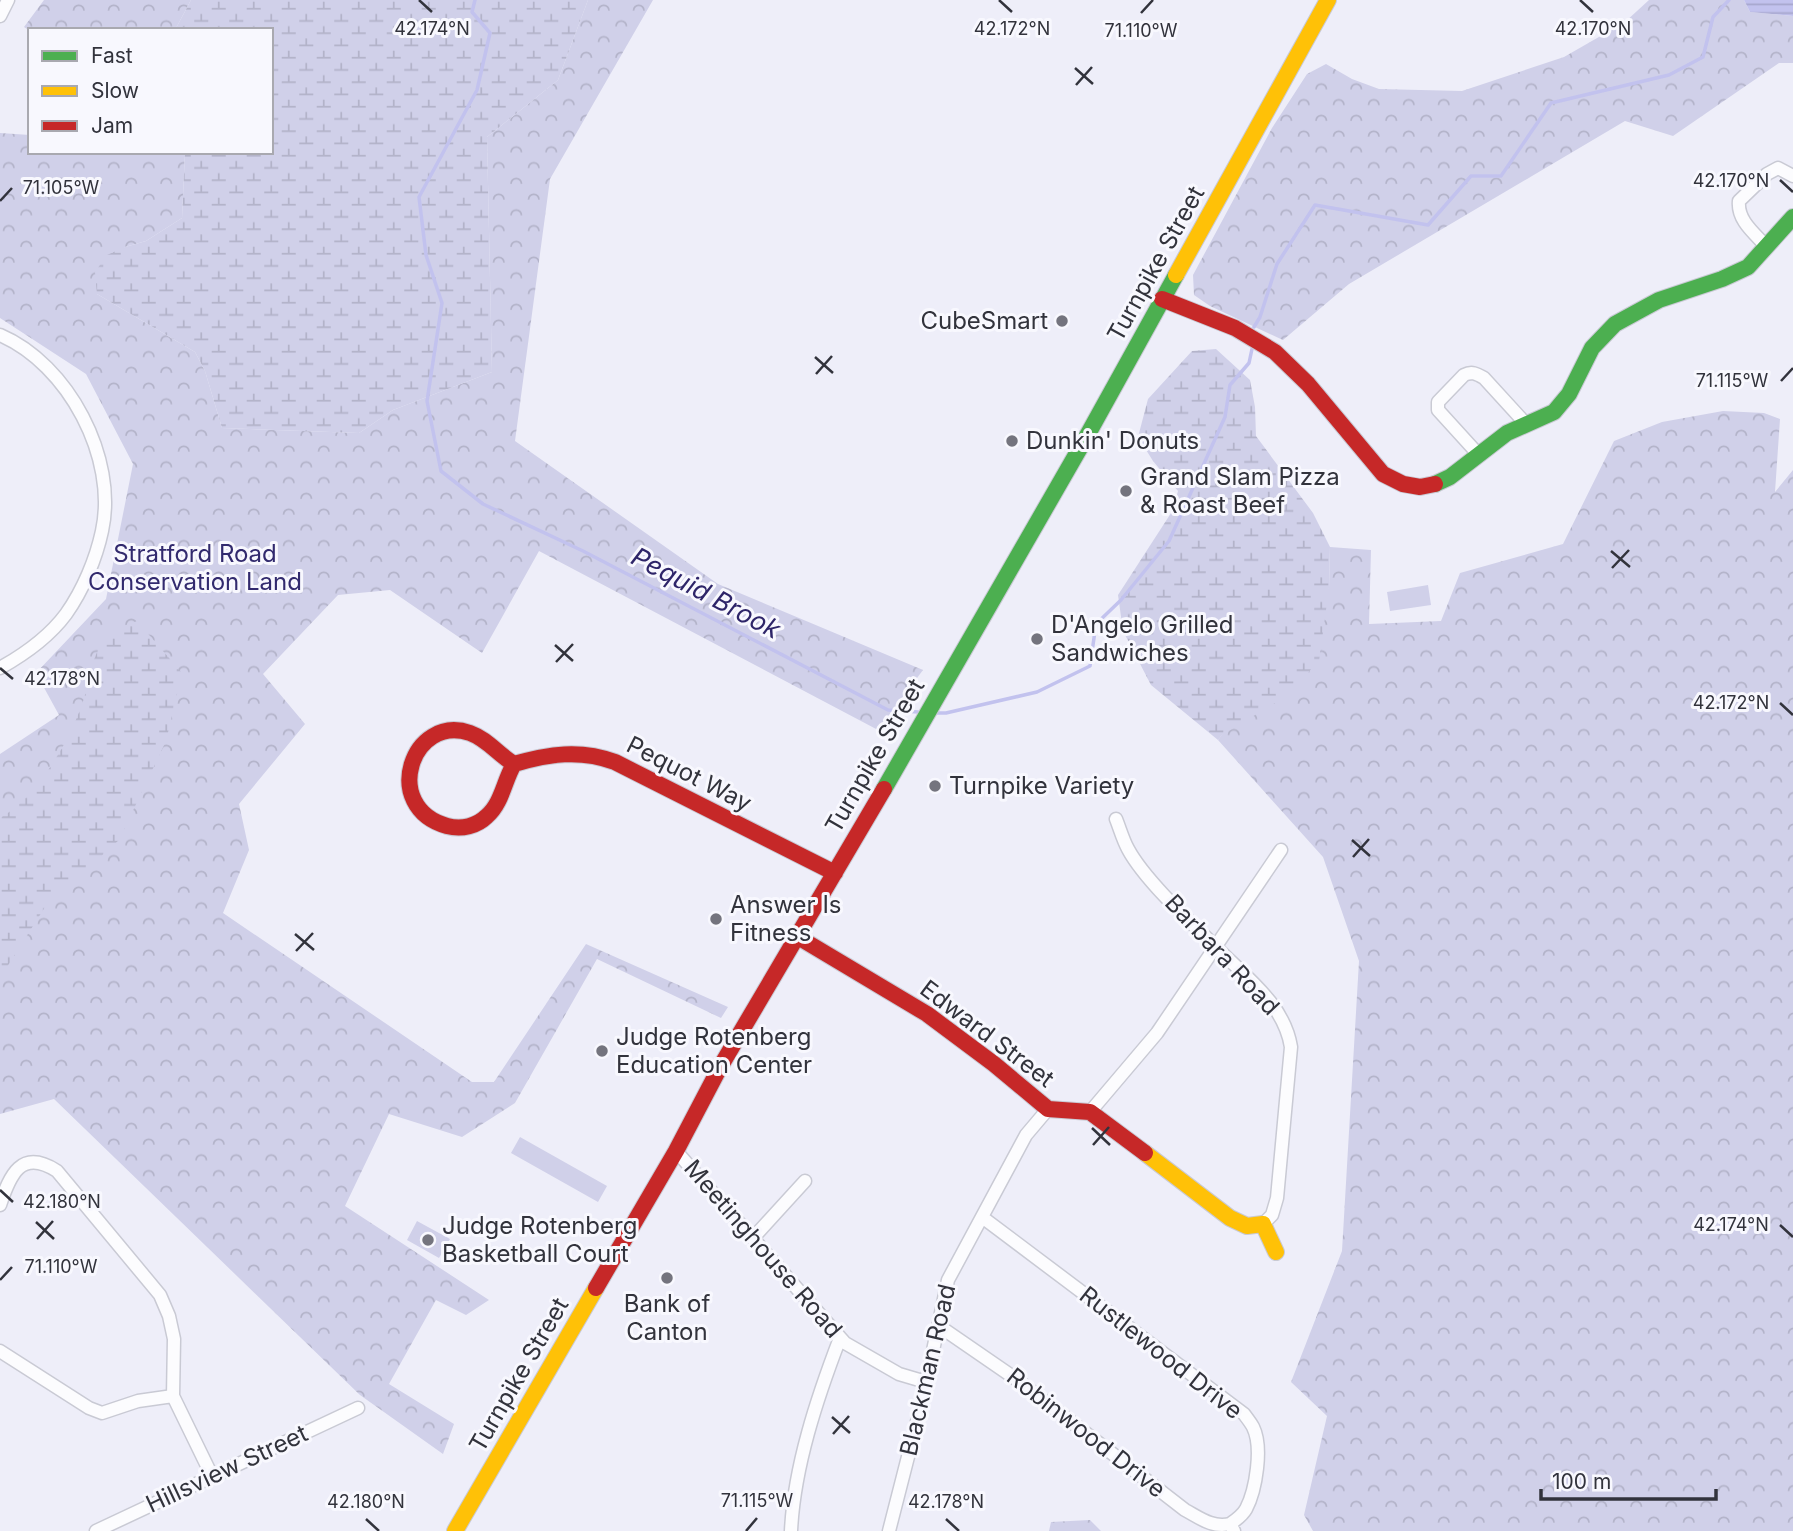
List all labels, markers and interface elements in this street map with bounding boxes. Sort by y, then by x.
text: 42.174°N [394,18,470,39]
text: 42.172°N [974,18,1050,39]
text: 42.170°N [1555,18,1631,39]
text: 71.110°W [1104,20,1178,41]
legend [28,28,273,154]
text: Fast [91,43,133,68]
text: Slow [91,78,139,103]
text: Jam [91,113,133,138]
text: 42.170°N [1693,170,1769,191]
text: 71.105°W [23,177,100,198]
street label: Turnpike Street [1101,181,1210,346]
place label: CubeSmart [920,306,1048,335]
marker: CubeSmart [1054,313,1070,329]
text: 71.115°W [1696,370,1769,391]
place label: Dunkin' Donuts [1026,426,1199,455]
marker: Dunkin' Donuts [1004,433,1020,449]
place label: Grand Slam Pizza & Roast Beef [1140,462,1340,519]
marker: Grand Slam Pizza & Roast Beef [1118,483,1134,499]
park label: Stratford Road Conservation Land [88,539,302,596]
water label: Pequid Brook [626,540,787,645]
place label: D'Angelo Grilled Sandwiches [1051,610,1233,667]
marker: D'Angelo Grilled Sandwiches [1029,631,1045,647]
text: 42.178°N [24,668,100,689]
street label: Turnpike Street [819,673,930,838]
text: 42.172°N [1693,692,1769,713]
street label: Pequot Way [622,730,756,817]
place label: Turnpike Variety [949,771,1134,800]
marker: Turnpike Variety [927,778,943,794]
street label: Barbara Road [1159,888,1286,1021]
place label: Answer Is Fitness [730,890,842,947]
marker: Answer Is Fitness [708,911,724,927]
street label: Edward Street [915,974,1060,1093]
place label: Judge Rotenberg Education Center [616,1022,812,1079]
marker: Judge Rotenberg Education Center [594,1043,610,1059]
street label: Meetinghouse Road [678,1154,849,1344]
text: 42.180°N [23,1191,101,1212]
place label: Judge Rotenberg Basketball Court [442,1211,637,1268]
text: 42.174°N [1693,1214,1769,1235]
marker: Judge Rotenberg Basketball Court [420,1232,436,1248]
text: 71.110°W [24,1256,98,1277]
marker: Bank of Canton [659,1270,675,1286]
street label: Rustlewood Drive [1074,1280,1248,1425]
street label: Blackman Road [894,1281,961,1459]
place label: Bank of Canton [624,1289,710,1346]
street label: Turnpike Street [463,1292,574,1457]
street label: Robinwood Drive [1001,1362,1171,1503]
street label: Hillsview Street [141,1418,312,1519]
scale bar [1541,1458,1716,1502]
text: 100 m [1552,1469,1611,1494]
text: 71.115°W [721,1490,794,1511]
text: 42.180°N [327,1491,405,1512]
text: 42.178°N [908,1491,984,1512]

